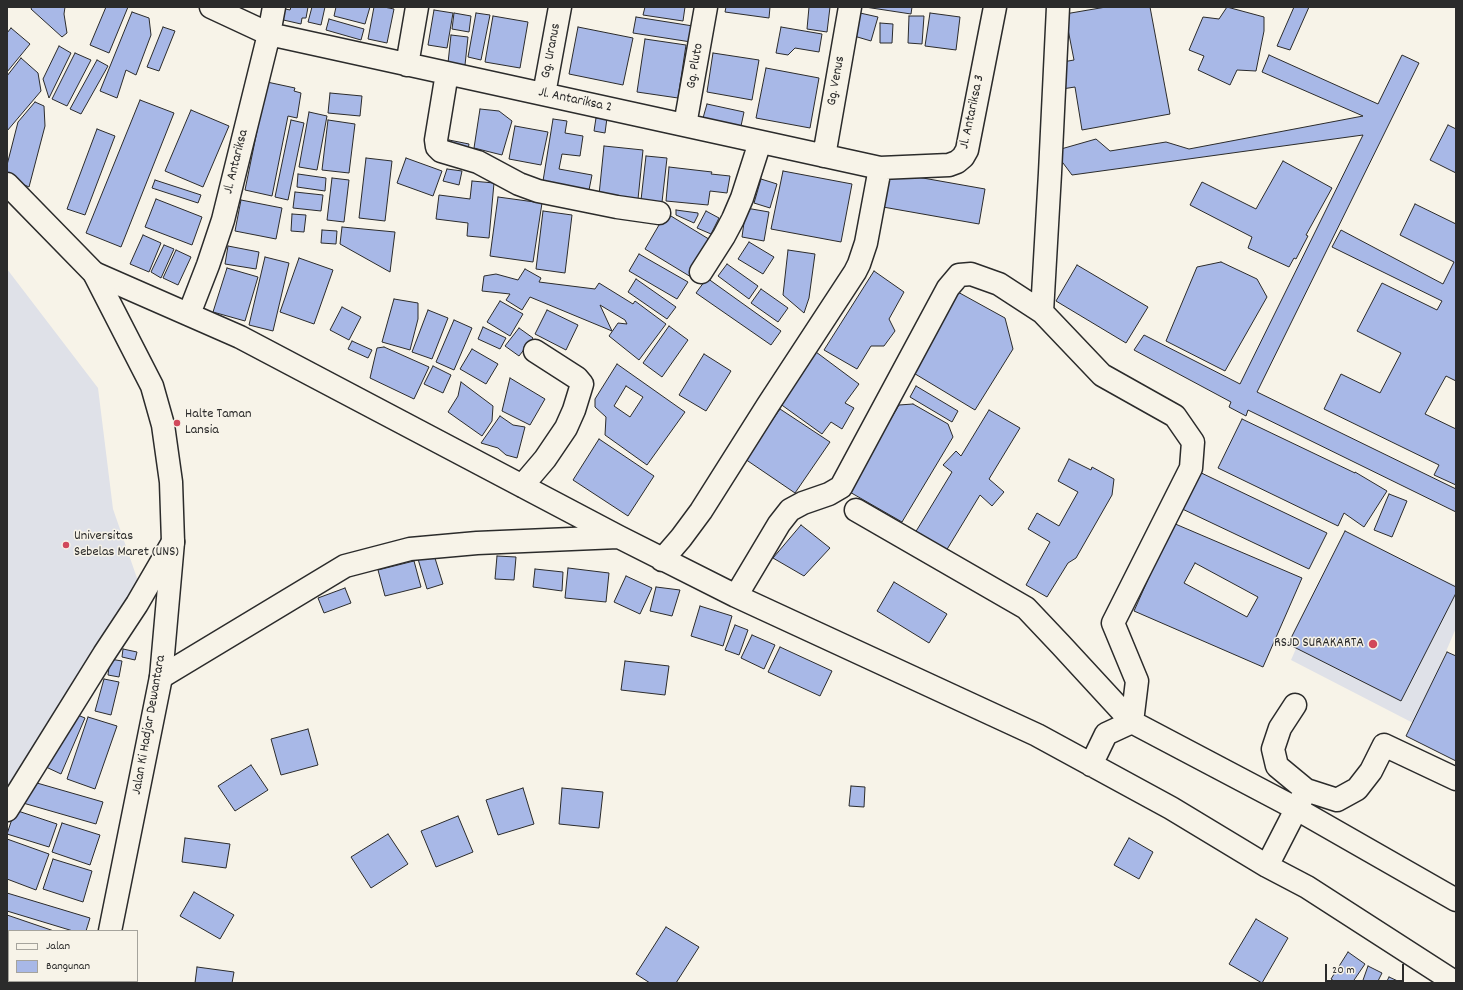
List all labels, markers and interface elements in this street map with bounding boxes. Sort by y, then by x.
street label: Gg. Uranus [538,22,566,80]
street label: Gg. Pluto [684,42,708,90]
street label: Gg. Venus [824,55,850,107]
street label: Jl. Antariksa 3 [957,73,989,151]
street label: Jl. Antariksa 2 [537,85,613,117]
street label: Jl. Antariksa [221,128,253,196]
place label: Halte Taman Lansia [185,407,251,440]
marker: Halte Taman Lansia [172,418,182,428]
place label: Universitas Sebelas Maret (UNS) [74,529,179,562]
marker: Universitas Sebelas Maret (UNS) [61,540,71,550]
place label: RSJD SURAKARTA [1274,636,1364,652]
marker: RSJD SURAKARTA [1367,638,1379,650]
street label: Jalan Ki Hadjar Dewantara [129,654,171,796]
legend [8,930,138,982]
text: Jalan [46,938,70,955]
scale bar [1327,956,1406,982]
text: Bangunan [46,958,90,975]
text: 20 m [1332,962,1355,979]

